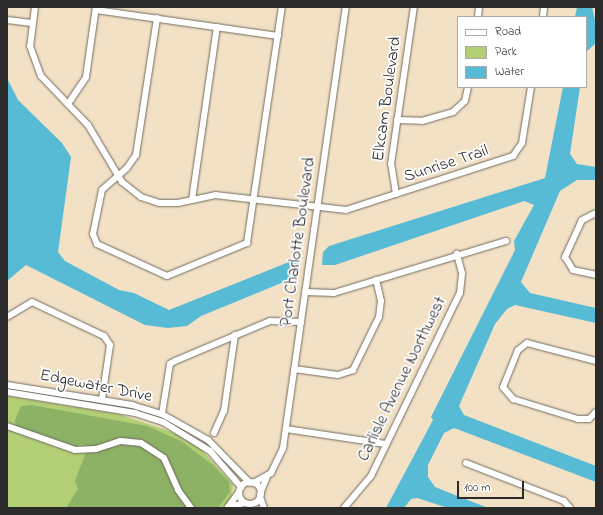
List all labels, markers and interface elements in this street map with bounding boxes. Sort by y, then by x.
legend [457,16,587,88]
text: Road [495,23,521,41]
street label: Elkcam Boulevard [368,35,406,163]
text: Park [495,43,517,61]
text: Water [495,63,524,81]
street label: Sunrise Trail [401,141,491,187]
street label: Port Charlotte Boulevard [276,156,320,328]
street label: Carlisle Avenue Northwest [353,293,451,465]
street label: Edgewater Drive [38,365,154,407]
scale bar [459,473,526,499]
text: 100 m [464,479,491,497]

